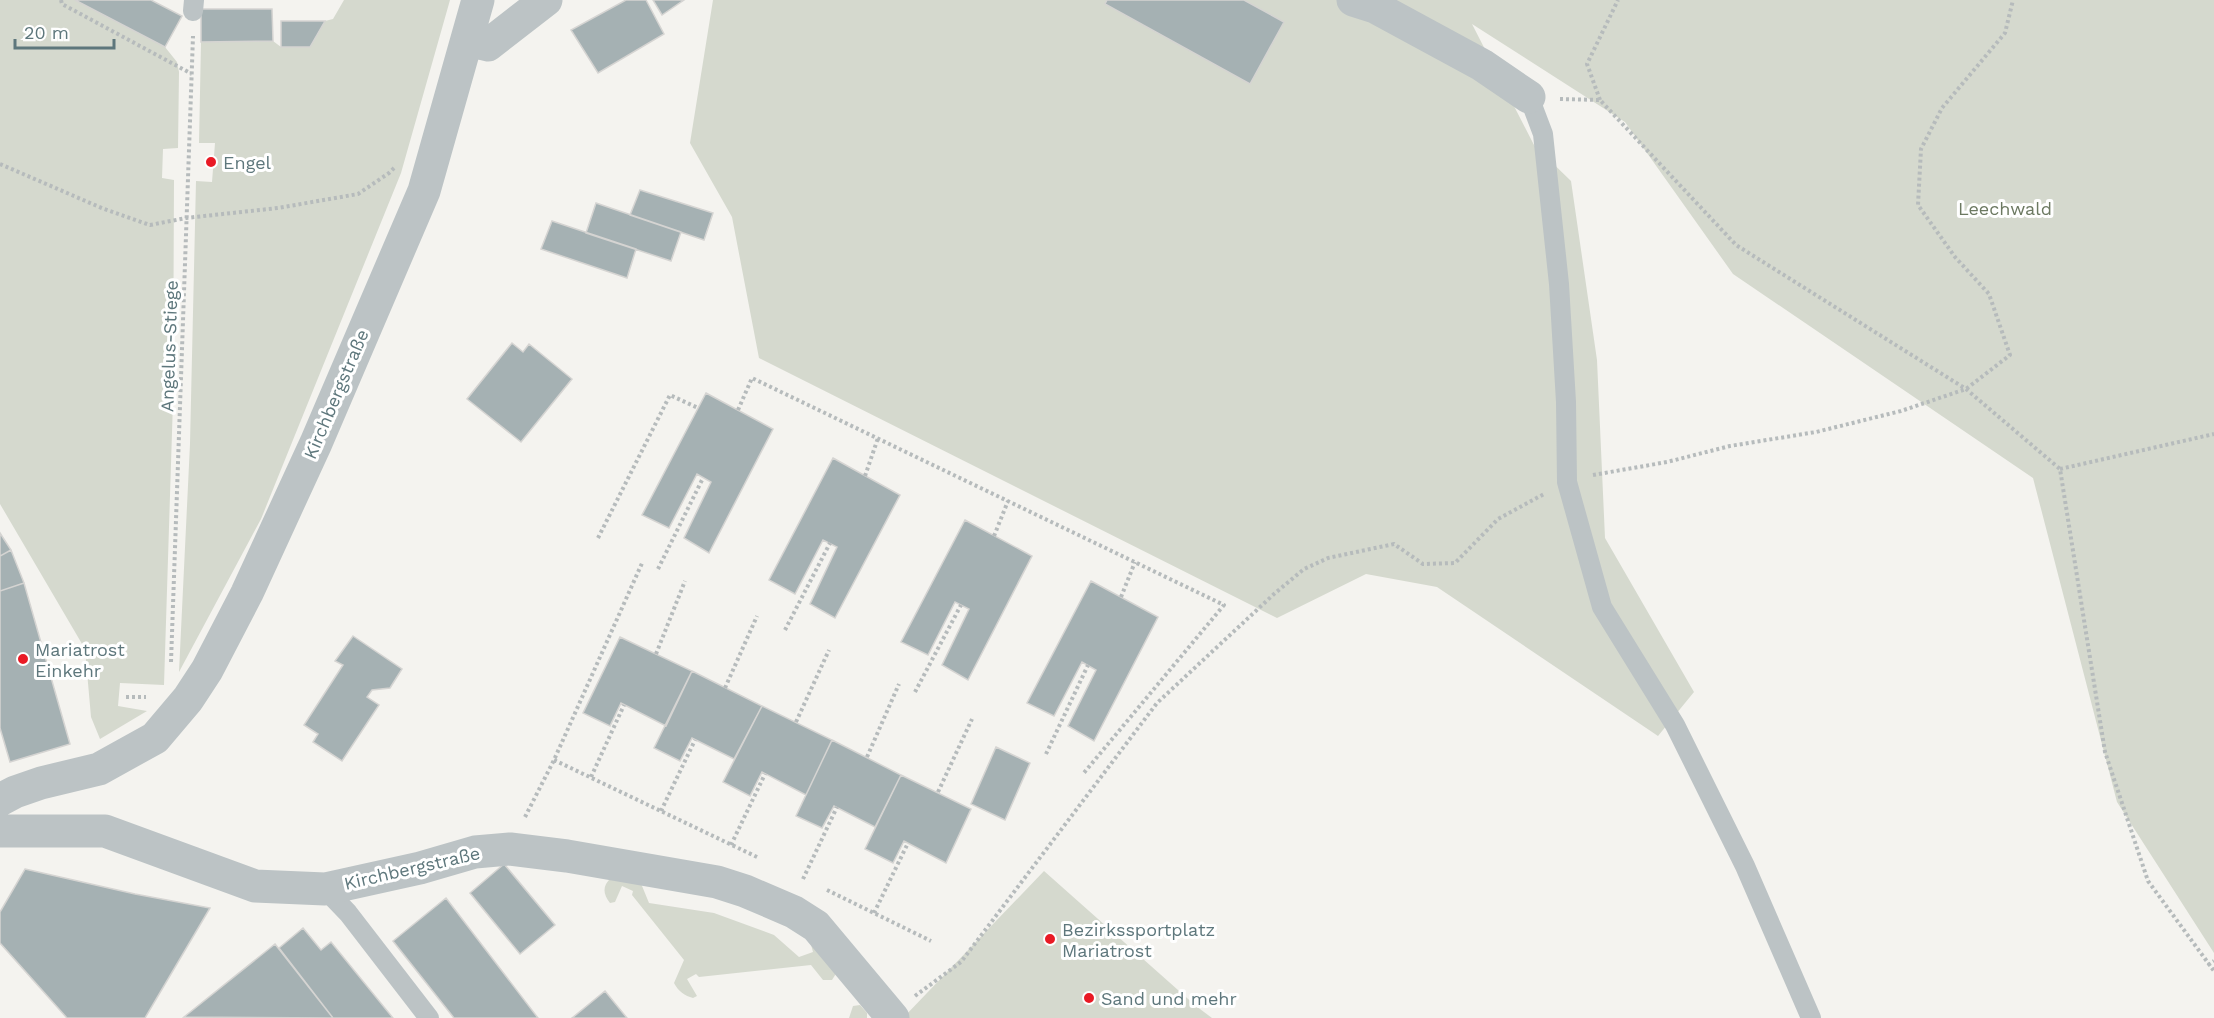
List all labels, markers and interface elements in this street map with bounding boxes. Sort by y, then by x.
scale bar [15,12,114,50]
text: 20 m [24,22,69,43]
place label: Engel [223,152,272,173]
marker: Engel [204,155,218,169]
park label: Leechwald [1958,198,2052,219]
street label: Angelus-Stiege [156,280,182,412]
street label: Kirchbergstraße [299,326,373,462]
place label: Mariatrost Einkehr [35,639,125,681]
marker: Mariatrost Einkehr [16,652,30,666]
street label: Kirchbergstraße [342,842,482,894]
place label: Bezirkssportplatz Mariatrost [1062,919,1215,961]
marker: Bezirkssportplatz Mariatrost [1043,932,1057,946]
place label: Sand und mehr [1101,988,1237,1009]
marker: Sand und mehr [1082,991,1096,1005]

